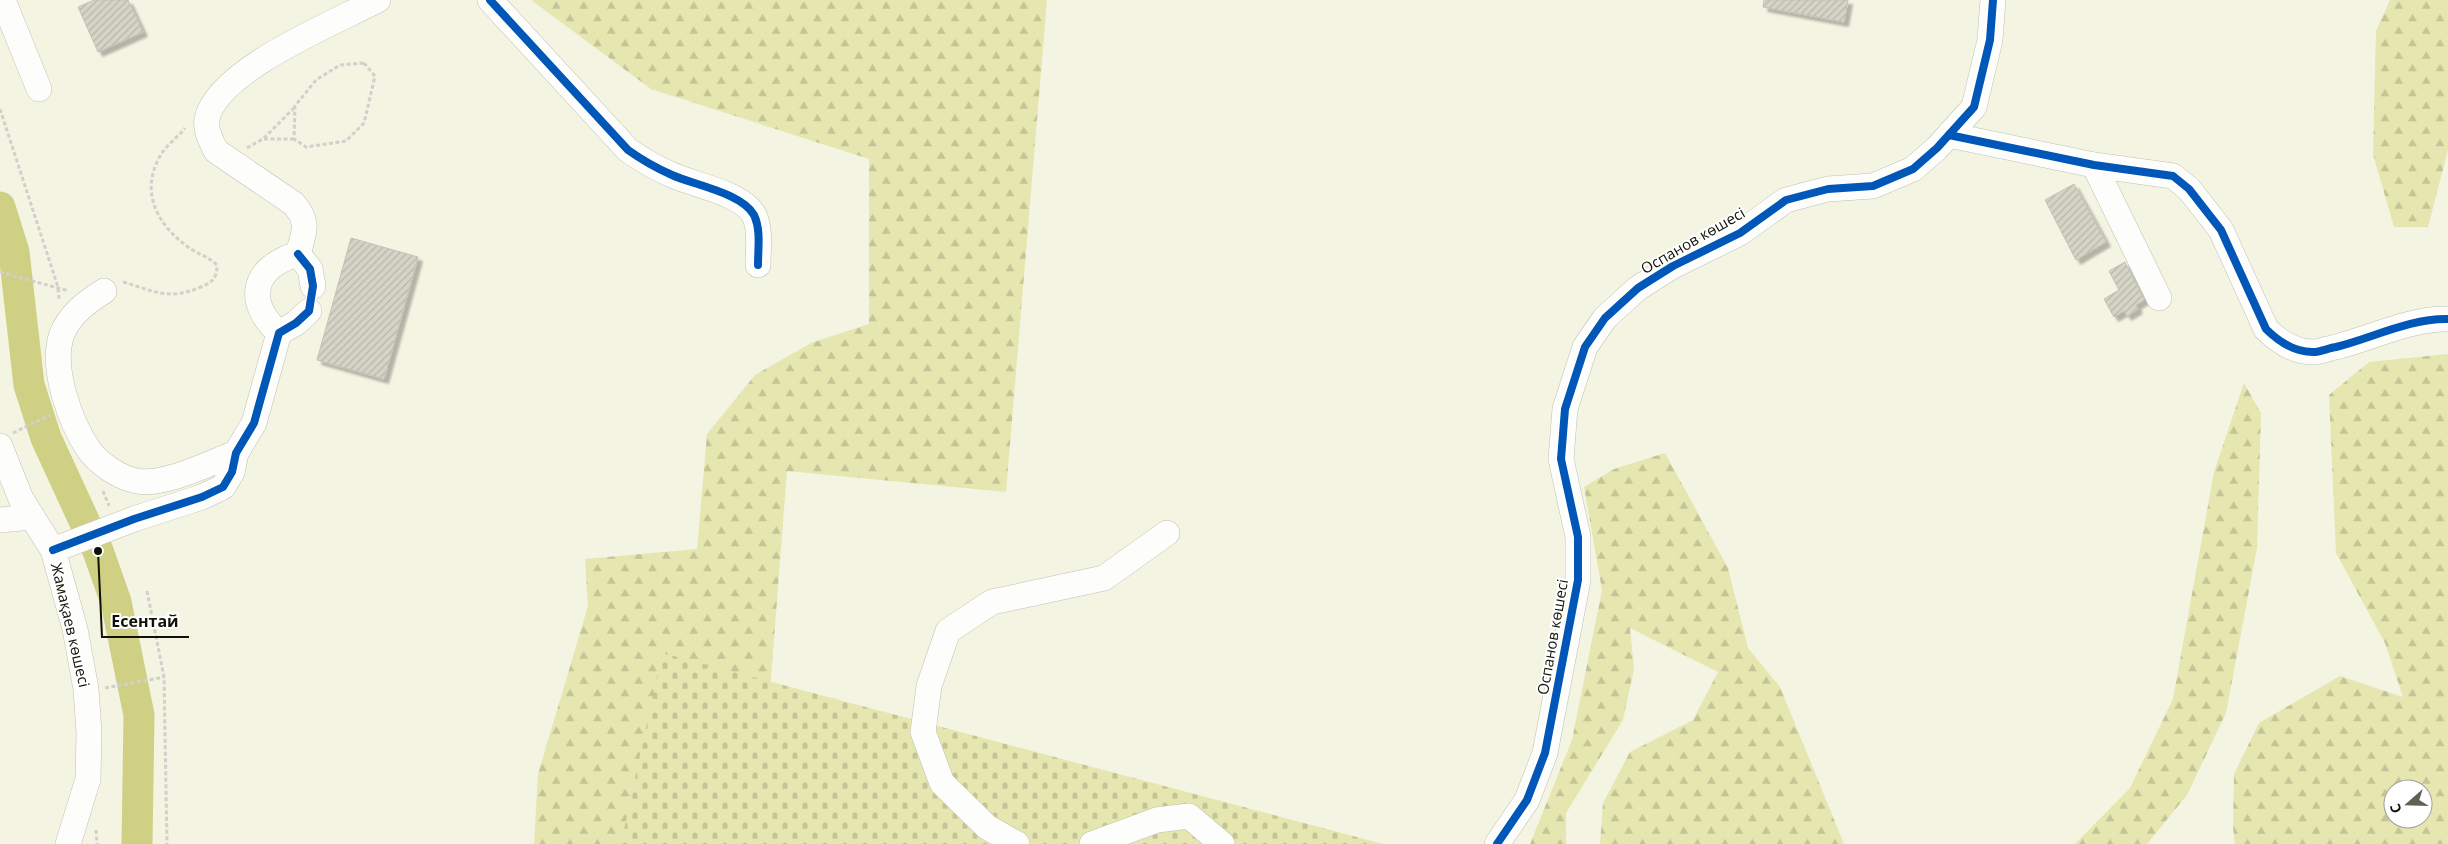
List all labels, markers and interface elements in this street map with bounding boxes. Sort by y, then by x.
street label: Оспанов көшесі [1637,202,1748,278]
street label: Жамақаев көшесі [47,561,95,689]
street label: Оспанов көшесі [1532,577,1572,696]
callout: Есентай [102,606,189,637]
text: Есентай [111,610,179,632]
north arrow [2383,779,2433,829]
text: С [2385,801,2406,816]

